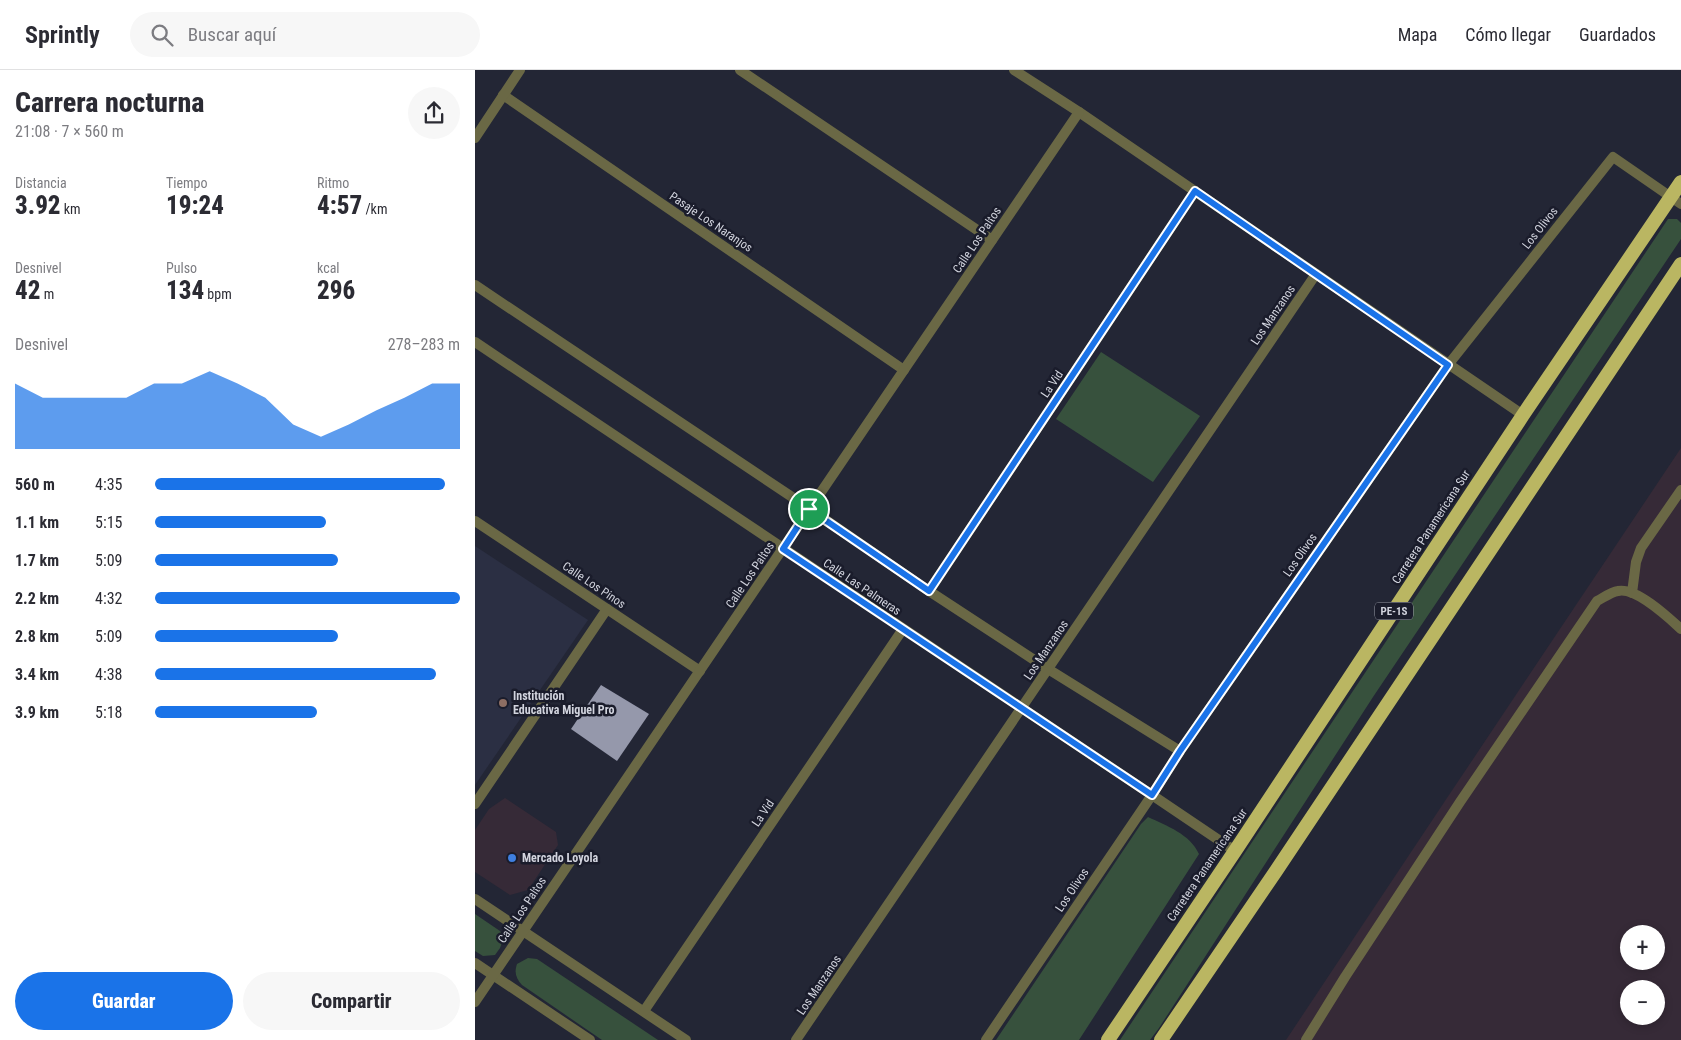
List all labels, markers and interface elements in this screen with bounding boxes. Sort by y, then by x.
search box [130,12,480,57]
text: Sprintly [25,21,100,49]
icon: search [148,21,176,49]
text: Buscar aquí [188,23,276,46]
text: Mapa [1398,24,1437,45]
text: Cómo llegar [1465,24,1551,45]
text: Guardados [1579,24,1656,45]
text: Carrera nocturna [15,86,204,119]
button: share [408,87,460,139]
text: 21:08 · 7 × 560 m [15,122,124,141]
text: Distancia [15,175,67,191]
text: Tiempo [166,175,208,191]
text: Ritmo [317,175,349,191]
street label: Pasaje Los Naranjos [667,189,755,255]
text: 3.92 [15,191,61,220]
text: 19:24 [166,191,224,220]
text: 4:57 [317,191,362,220]
text: km [61,201,81,217]
text: /km [362,201,387,217]
street label: Calle Los Paltos [950,204,1004,276]
street label: Los Olivos [1519,204,1561,252]
text: Desnivel [15,260,62,276]
text: Pulso [166,260,197,276]
text: kcal [317,260,340,276]
text: 42 [15,276,40,305]
text: 134 [166,276,204,305]
text: 296 [317,276,355,305]
street label: Los Manzanos [1248,283,1298,347]
text: m [40,286,54,302]
text: bpm [204,286,232,302]
text: Desnivel [15,335,68,354]
text: 278–283 m [388,335,460,354]
street label: La Vid [1038,368,1066,400]
street label: Carretera Panamericana Sur [1389,467,1473,586]
text: 560 m [15,475,55,494]
text: 4:35 [95,475,122,494]
pin [788,488,830,530]
icon: arrive [795,495,823,523]
text: 1.1 km [15,513,59,532]
text: 5:15 [95,513,122,532]
street label: Los Olivos [1280,531,1320,579]
street label: Calle Los Paltos [723,539,777,611]
text: 1.7 km [15,551,59,570]
text: 5:09 [95,551,122,570]
street label: Calle Las Palmeras [821,556,903,618]
street label: Calle Los Pinos [560,559,628,611]
text: 2.2 km [15,589,59,608]
text: 4:32 [95,589,122,608]
road number: PE-1S [1375,602,1413,620]
street label: Los Manzanos [1021,618,1071,682]
text: 2.8 km [15,627,59,646]
text: 5:09 [95,627,122,646]
text: 3.4 km [15,665,59,684]
text: 4:38 [95,665,122,684]
place label: Institución Educativa Miguel Pro [513,689,614,717]
marker: Institución Educativa Miguel Pro [497,697,509,709]
text: 3.9 km [15,703,59,722]
text: 5:18 [95,703,122,722]
street label: La Vid [749,797,777,829]
street label: Carretera Panamericana Sur [1164,806,1250,924]
place label: Mercado Loyola [522,851,598,865]
marker: Mercado Loyola [506,852,518,864]
street label: Los Olivos [1052,866,1092,914]
street label: Calle Los Paltos [495,874,549,946]
map controls [1620,925,1665,1025]
button: + [1620,925,1665,970]
street label: Los Manzanos [794,953,844,1017]
button: Guardar [15,972,233,1030]
button: Compartir [243,972,460,1030]
button: − [1620,980,1665,1025]

